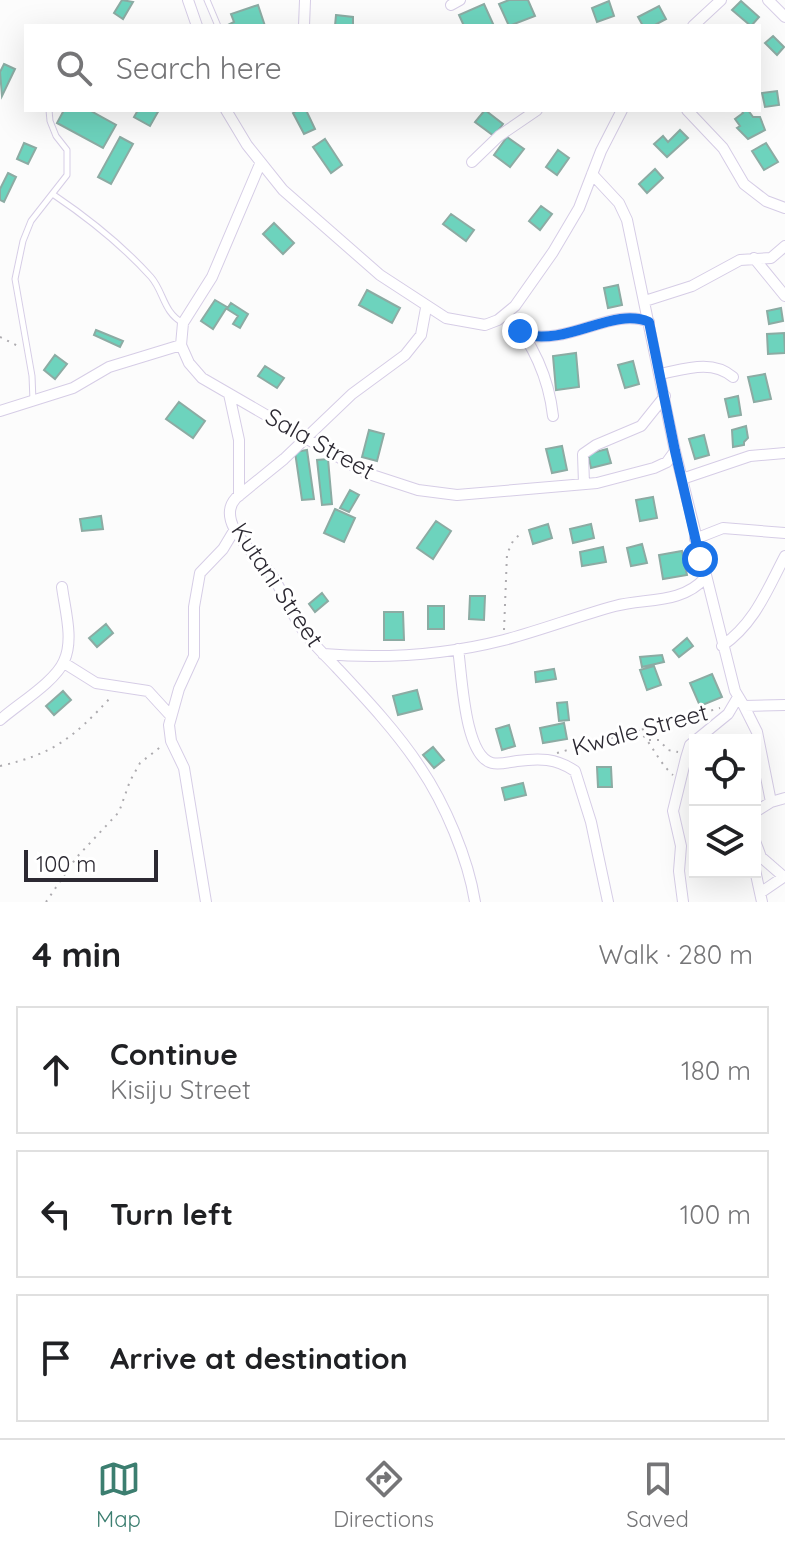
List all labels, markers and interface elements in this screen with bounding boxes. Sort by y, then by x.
search box [24,24,761,112]
icon: search [52,46,96,90]
text: Search here [116,49,282,87]
route end [502,313,538,349]
street label: Sala Street [261,401,380,485]
street label: Kutani Street [225,517,330,652]
route start [682,541,718,577]
street label: Kwale Street [568,696,711,762]
map controls [689,734,761,878]
button: locate [689,734,761,806]
button: layers [689,806,761,878]
scale bar [24,846,158,882]
text: 100 m [36,850,96,878]
text: 4 min [32,933,121,976]
text: Walk · 280 m [598,938,753,971]
text: Continue [110,1035,238,1073]
icon: ahead [34,1048,78,1092]
text: 180 m [681,1054,751,1087]
text: Kisiju Street [110,1073,251,1106]
icon: left [34,1192,78,1236]
text: Turn left [110,1195,233,1233]
text: 100 m [680,1198,751,1231]
icon: arrive [34,1336,78,1380]
text: Arrive at destination [110,1339,408,1377]
tab: Map [96,1457,141,1533]
tab: Directions [333,1457,434,1533]
tab: Saved [626,1457,689,1533]

